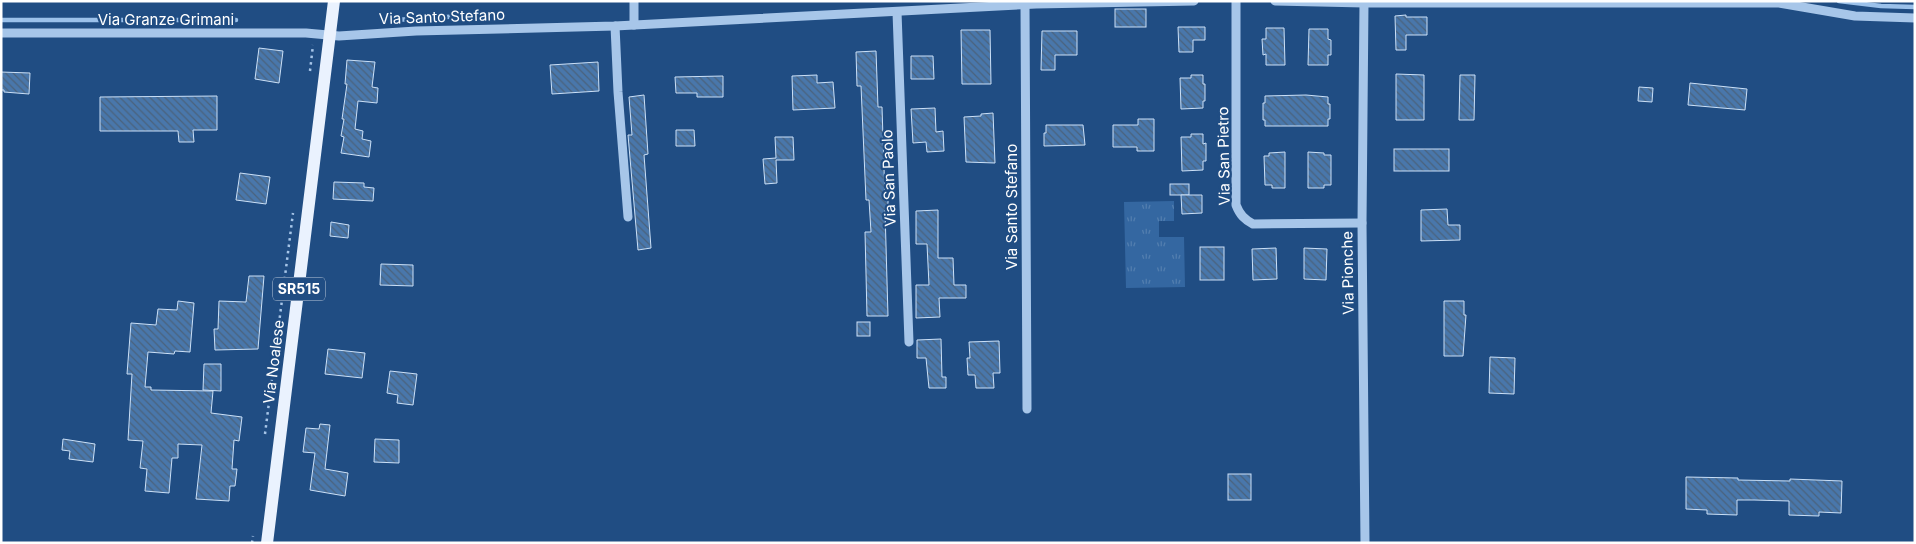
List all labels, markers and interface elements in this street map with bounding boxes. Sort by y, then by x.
street label: Via Santo Stefano [379,5,505,28]
street label: Via Granze Grimani [98,10,234,29]
street label: Via San Pietro [1213,106,1234,206]
street label: Via San Paolo [877,129,900,227]
street label: Via Santo Stefano [1002,144,1021,270]
street label: Via Pionche [1337,231,1358,315]
road number: SR515 [273,278,325,300]
street label: Via Noalese [259,319,288,405]

